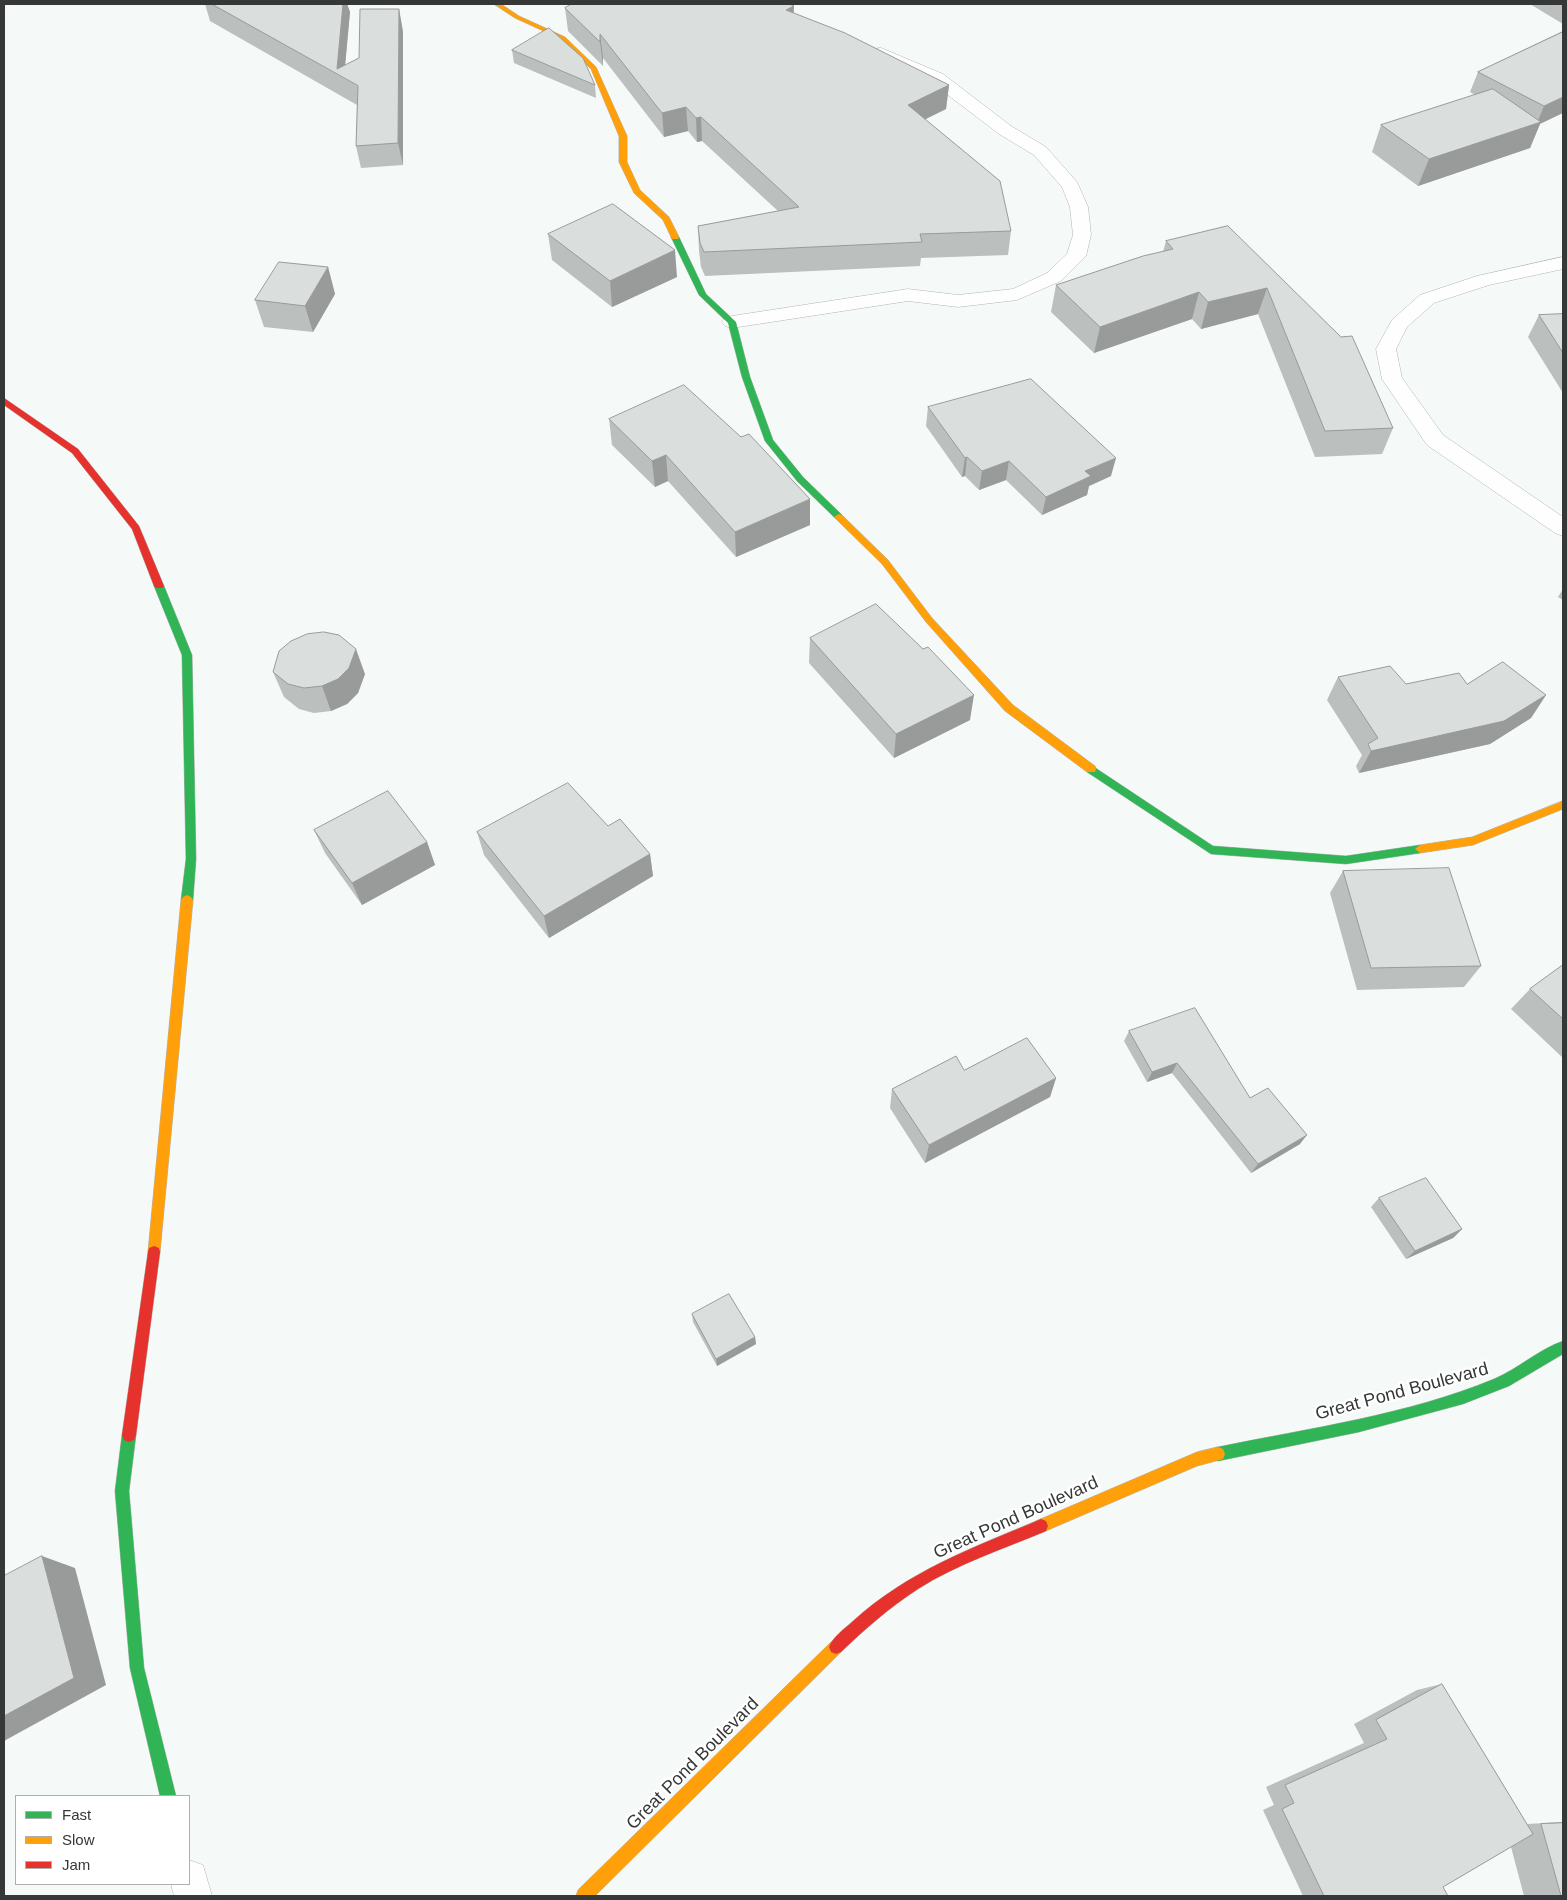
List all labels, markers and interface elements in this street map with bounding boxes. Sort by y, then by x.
street label: Great Pond Boulevard [1313,1359,1491,1425]
street label: Great Pond Boulevard [930,1472,1102,1564]
street label: Great Pond Boulevard [622,1693,764,1835]
legend [15,1795,190,1885]
text: Fast [62,1806,91,1823]
text: Slow [62,1831,95,1848]
text: Jam [62,1856,90,1873]

